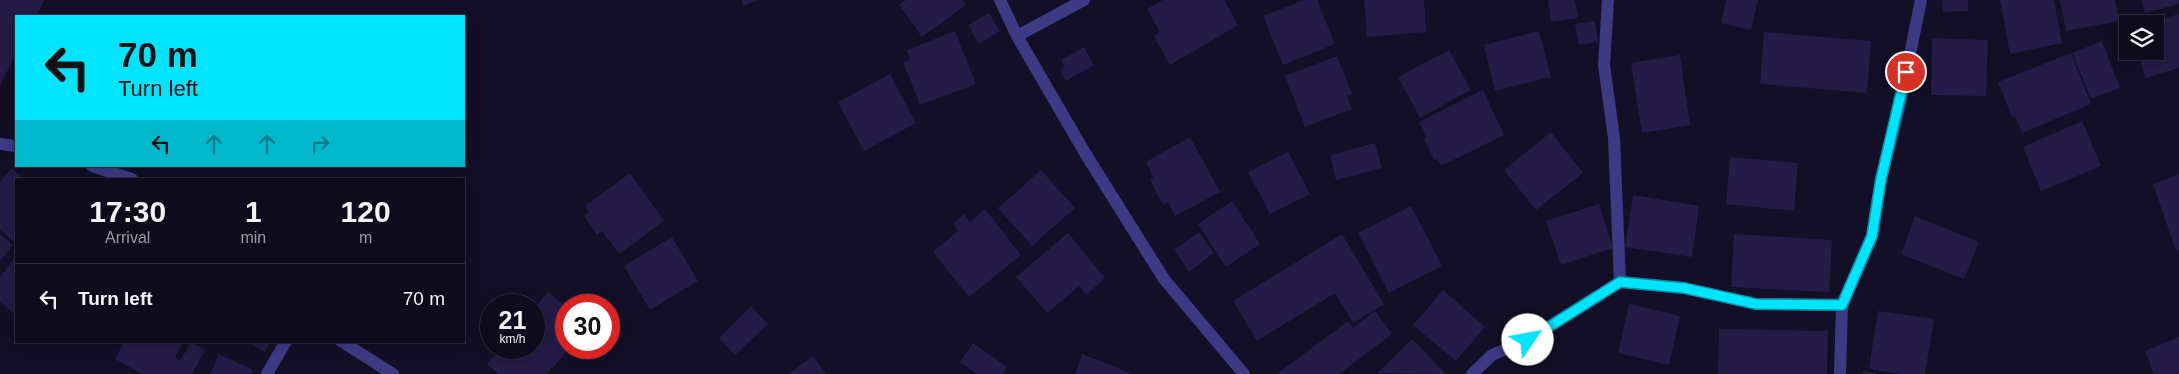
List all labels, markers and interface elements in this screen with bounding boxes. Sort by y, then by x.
map controls [2119,15,2164,60]
button: layers [2119,15,2164,60]
icon: left [35,35,100,100]
text: 70 m [118,35,198,74]
pin [1885,51,1927,93]
icon: arrive [1892,58,1920,86]
text: Turn left [118,76,198,101]
icon: left [147,130,175,158]
icon: ahead [200,130,228,158]
icon: ahead [253,130,281,158]
icon: right [306,130,334,158]
text: 17:30 [89,195,166,228]
text: 1 [245,195,262,228]
text: 120 [341,195,391,228]
text: Arrival [105,229,150,246]
text: min [240,229,266,246]
text: m [359,229,372,246]
icon: left [35,285,63,313]
text: Turn left [78,288,153,309]
text: 70 m [403,288,445,309]
speed limit sign: 30 [555,294,620,359]
text: 21 [499,306,526,334]
position arrow [1501,313,1553,365]
text: km/h [499,332,526,346]

